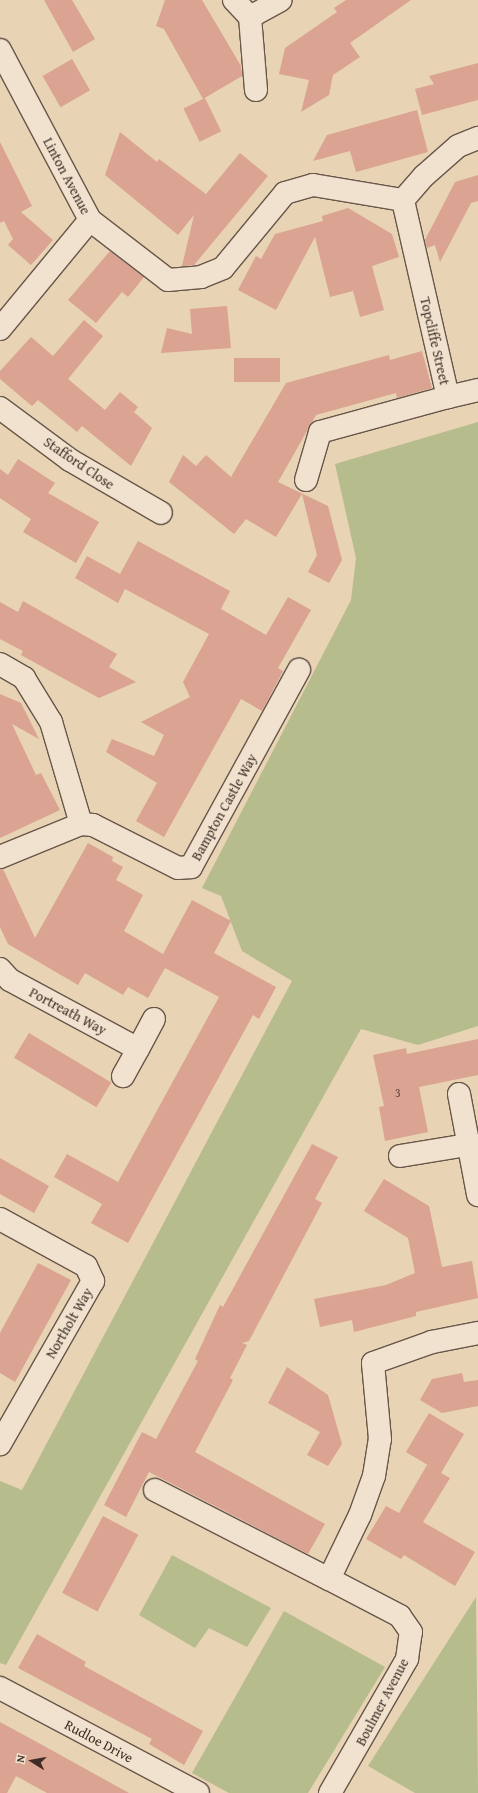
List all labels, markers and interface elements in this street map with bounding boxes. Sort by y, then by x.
street label: Linton Avenue [40,135,94,217]
street label: Topcliffe Street [417,295,453,387]
street label: Stafford Close [41,433,117,493]
street label: Bampton Castle Way [188,751,260,863]
street label: Portreath Way [27,984,109,1038]
house number: 3 [395,1086,401,1100]
street label: Northolt Way [42,1285,96,1361]
street label: Boulmer Avenue [352,1655,412,1749]
street label: Rudloe Drive [62,1716,136,1766]
north arrow [12,1741,52,1781]
text: N [12,1754,29,1764]

